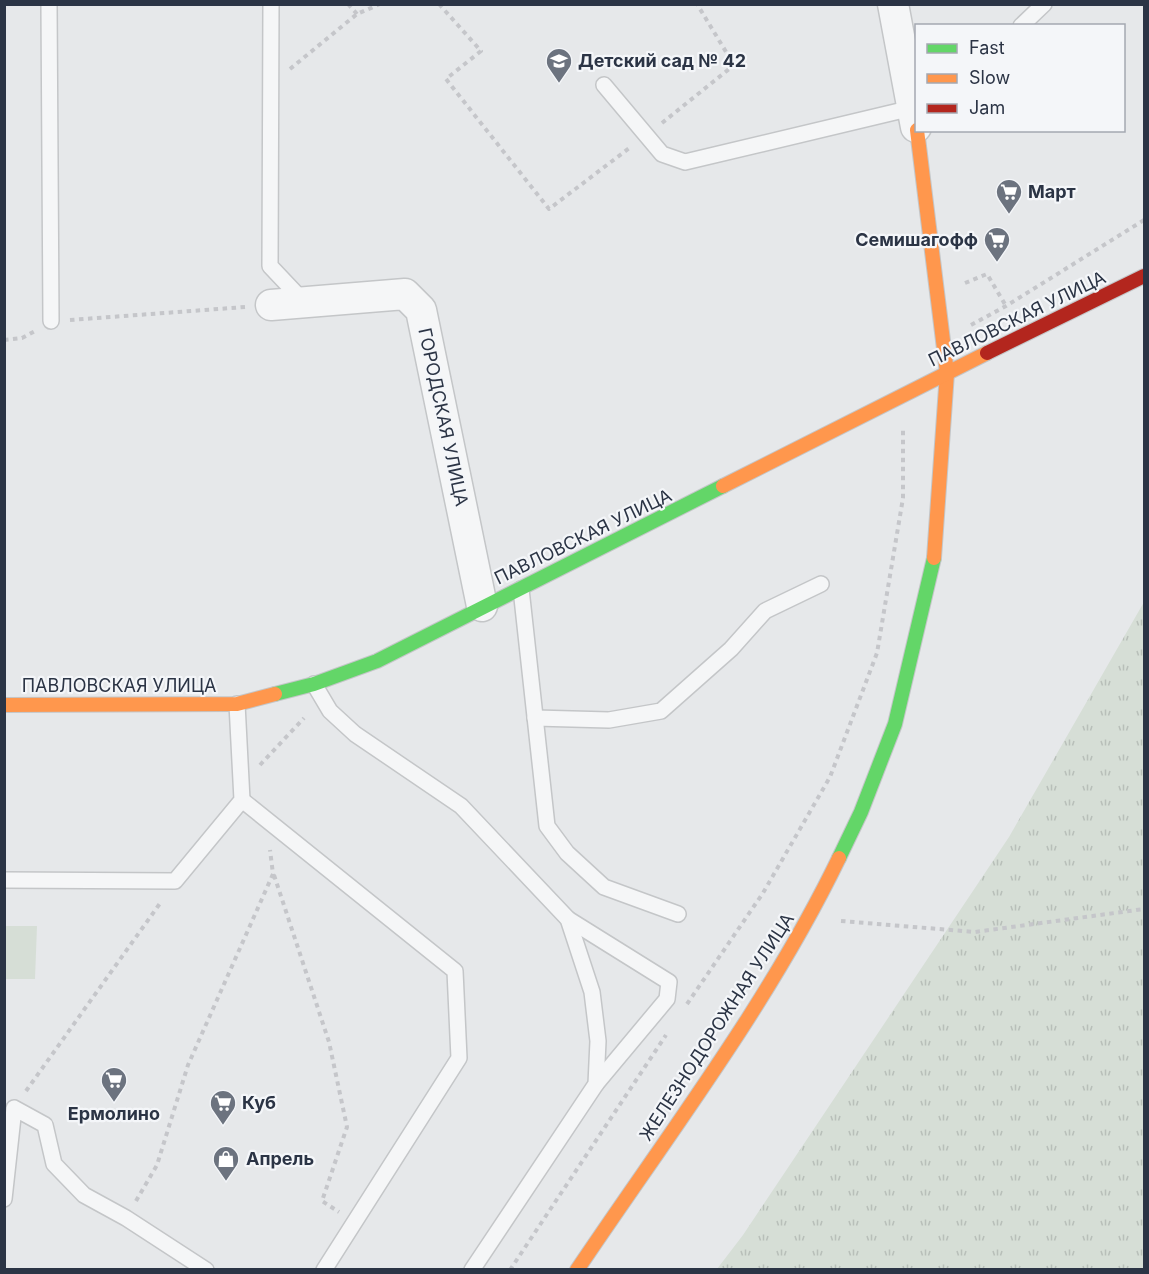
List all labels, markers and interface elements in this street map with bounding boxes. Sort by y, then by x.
legend [915,24,1125,132]
text: Fast [969,37,1005,58]
school or university icon: Детский сад № 42 [544,46,574,84]
place label: Детский сад № 42 [578,50,746,71]
text: Slow [969,67,1010,88]
text: Jam [969,97,1005,118]
supermarket icon: Март [994,177,1024,215]
place label: Март [1028,181,1076,202]
supermarket icon: Семишагофф [982,225,1012,263]
place label: Семишагофф [855,229,978,250]
street label: ПАВЛОВСКАЯ УЛИЦА [925,266,1109,371]
street label: ГОРОДСКАЯ УЛИЦА [414,326,473,508]
street label: ПАВЛОВСКАЯ УЛИЦА [491,484,675,589]
street label: ПАВЛОВСКАЯ УЛИЦА [22,675,216,696]
street label: ЖЕЛЕЗНОДОРОЖНАЯ УЛИЦА [635,909,798,1144]
supermarket icon: Ермолино [99,1065,129,1103]
supermarket icon: Куб [208,1088,238,1126]
place label: Куб [242,1092,276,1113]
place label: Ермолино [68,1103,160,1124]
shop icon: Апрель [211,1144,241,1182]
place label: Апрель [246,1148,314,1169]

